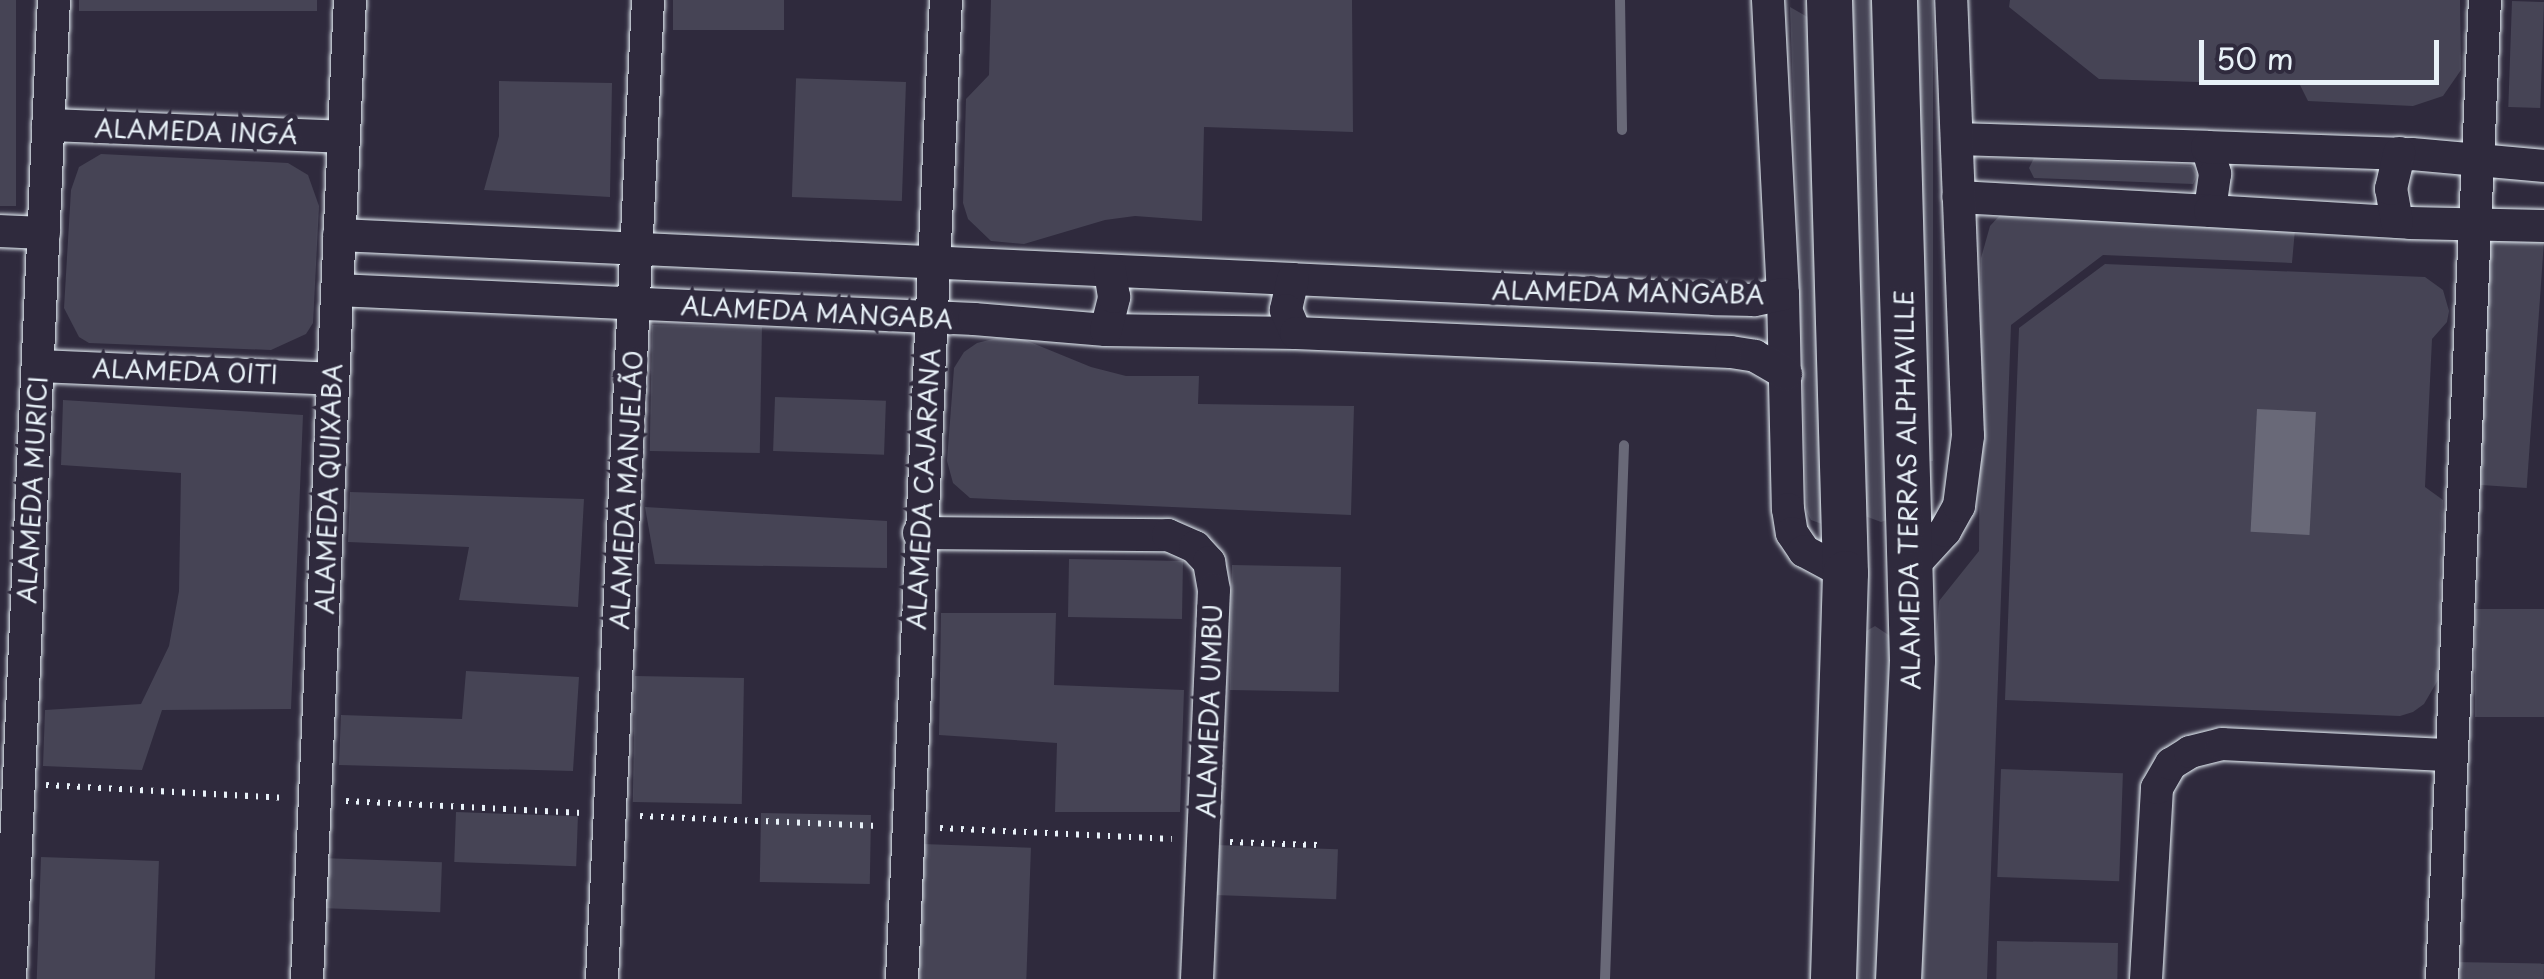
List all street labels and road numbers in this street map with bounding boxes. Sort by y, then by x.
street label: ALAMEDA INGÁ [93,112,299,150]
street label: ALAMEDA MANGABA [1490,275,1766,309]
street label: ALAMEDA TERRAS ALPHAVILLE [1888,288,1926,692]
street label: ALAMEDA MANGABA [678,290,956,334]
street label: ALAMEDA CAJARANA [901,347,945,631]
street label: ALAMEDA MANJELÃO [604,348,648,632]
street label: ALAMEDA OITI [90,353,280,389]
street label: ALAMEDA QUIXABA [309,361,347,617]
street label: ALAMEDA MURICI [11,374,53,606]
street label: ALAMEDA UMBU [1190,602,1228,820]

